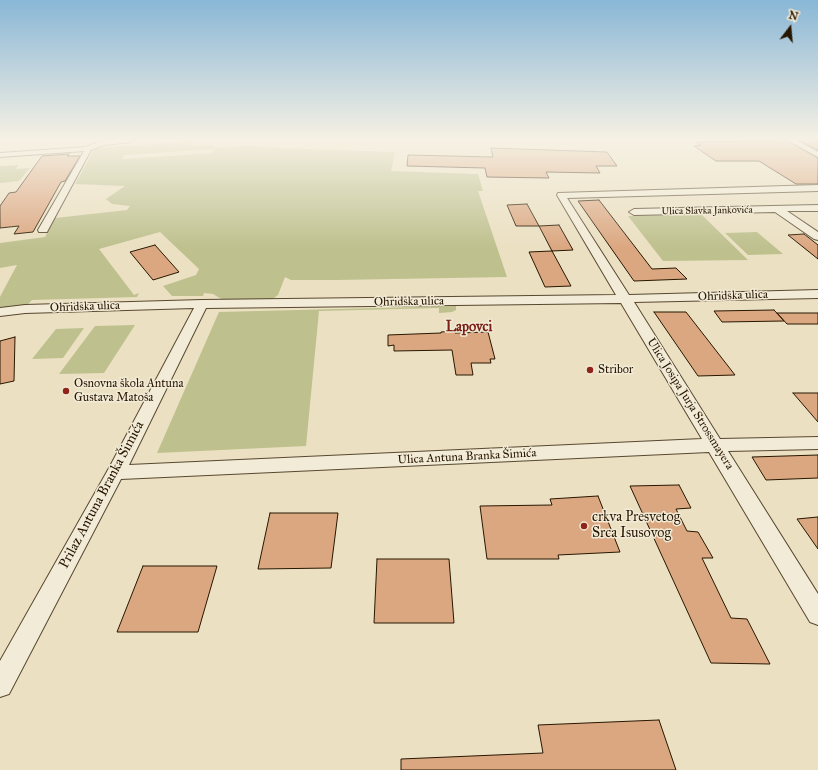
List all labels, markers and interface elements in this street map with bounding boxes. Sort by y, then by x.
north arrow [770,8,810,48]
text: N [787,8,800,24]
street label: Ulica Slavka Jankovića [661,204,753,218]
street label: Ohridska ulica [698,288,768,304]
street label: Ohridska ulica [374,294,444,310]
street label: Ohridska ulica [50,299,120,315]
district label: Lapovci [446,320,492,336]
street label: Ulica Josipa Jurja Strossmayera [644,336,736,472]
place label: Stribor [598,363,633,377]
marker: Stribor [585,365,595,375]
place label: Osnovna škola Antuna Gustava Matoša [74,377,184,405]
marker: Osnovna škola Antuna Gustava Matoša [61,386,71,396]
street label: Prilaz Antuna Branka Šimića [56,418,148,572]
street label: Ulica Antuna Branka Šimića [397,446,537,468]
place label: crkva Presvetog Srca Isusovog [592,510,680,542]
marker: crkva Presvetog Srca Isusovog [579,521,589,531]

